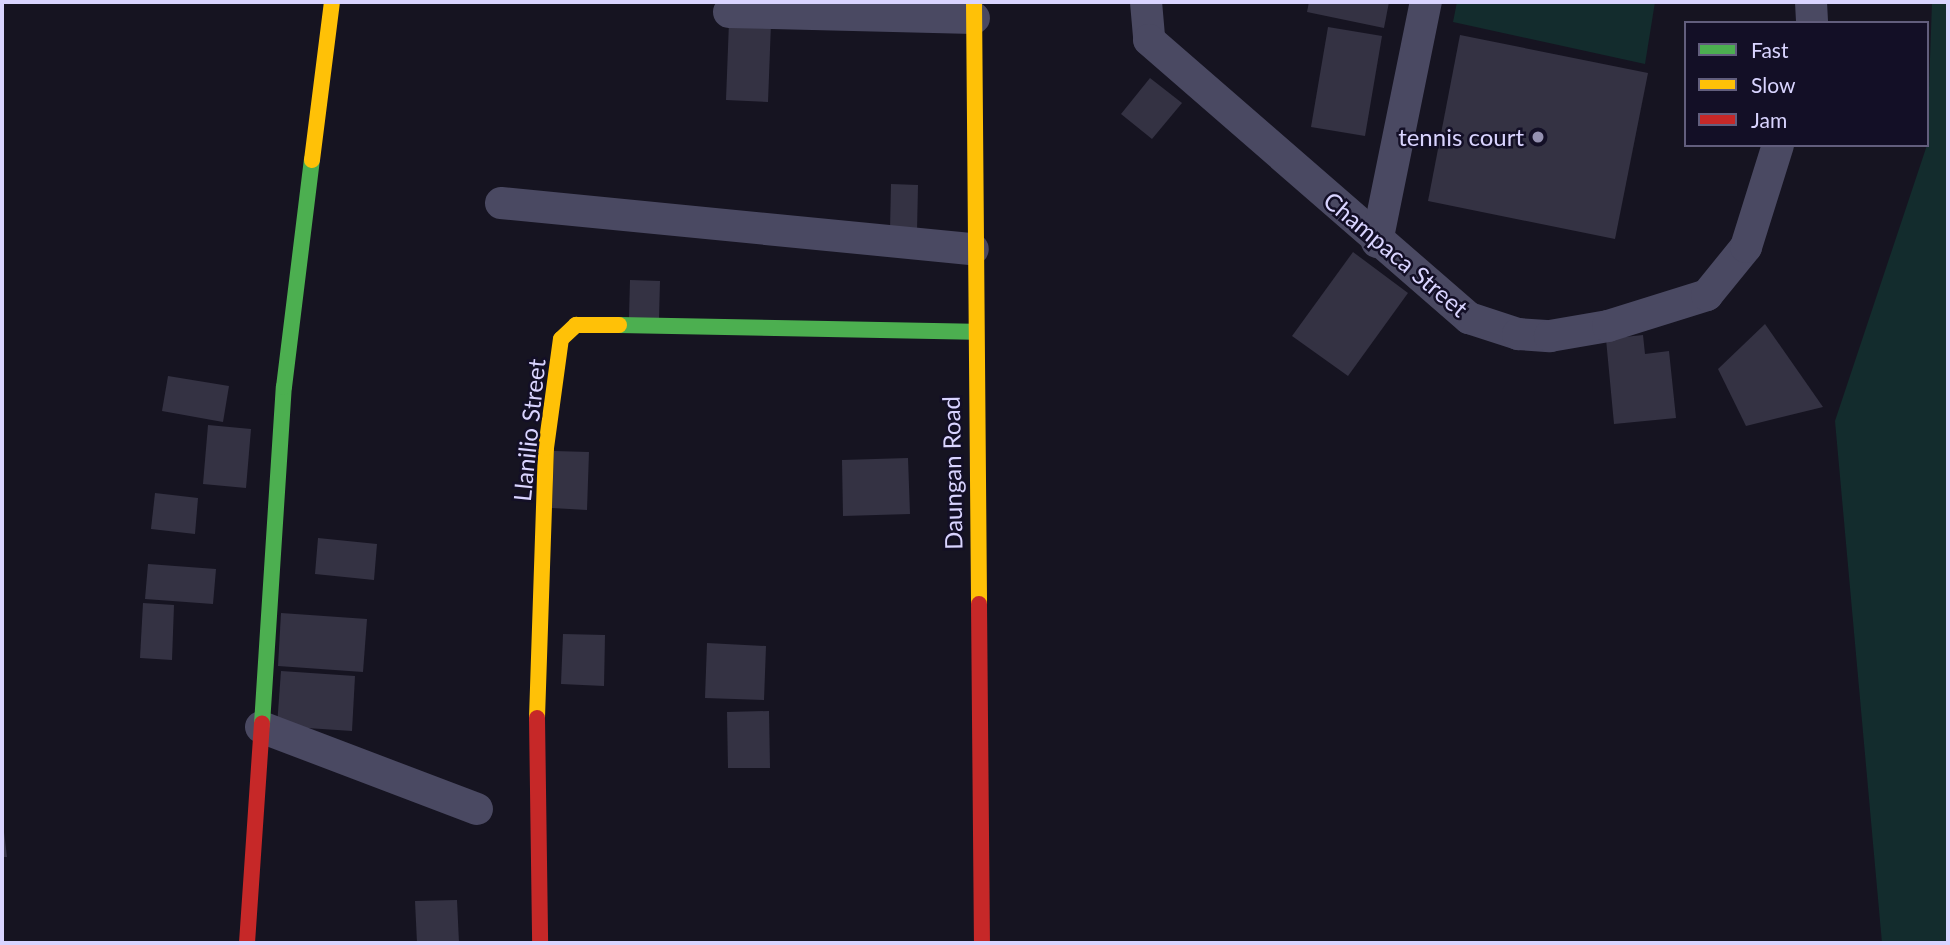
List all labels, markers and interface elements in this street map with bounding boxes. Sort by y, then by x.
legend [1684,21,1929,147]
text: Fast [1751,37,1788,62]
text: Slow [1751,72,1795,97]
text: Jam [1751,107,1787,132]
place label: tennis court [1398,123,1524,151]
marker: tennis court [1530,129,1546,145]
street label: Champaca Street [1318,185,1474,323]
street label: Llanilio Street [507,357,551,503]
street label: Daungan Road [936,396,968,550]

